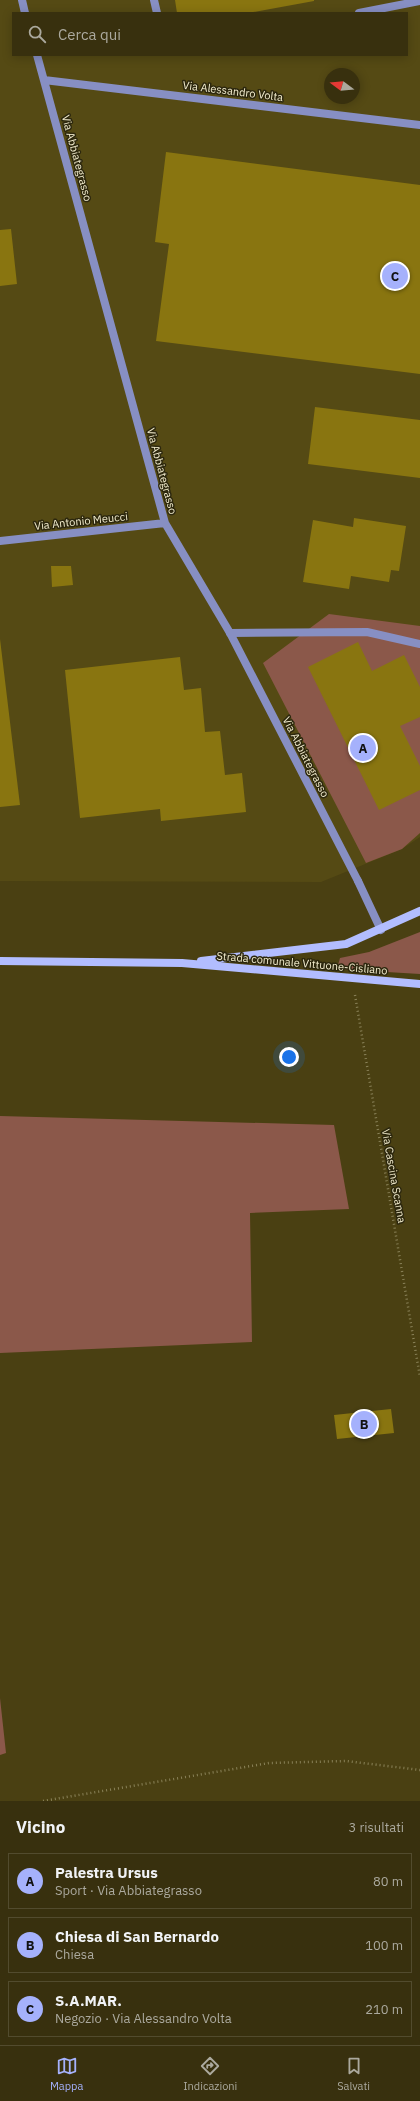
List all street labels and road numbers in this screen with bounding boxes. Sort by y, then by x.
street label: Via Alessandro Volta [182,78,284,104]
street label: Via Abbiategrasso [59,113,95,203]
street label: Via Abbiategrasso [144,426,180,516]
street label: Via Antonio Meucci [34,509,128,533]
street label: Via Abbiategrasso [280,714,332,800]
street label: Strada comunale Vittuone-Cisliano [216,949,388,977]
street label: Via Cascina Scanna [379,1128,409,1224]

